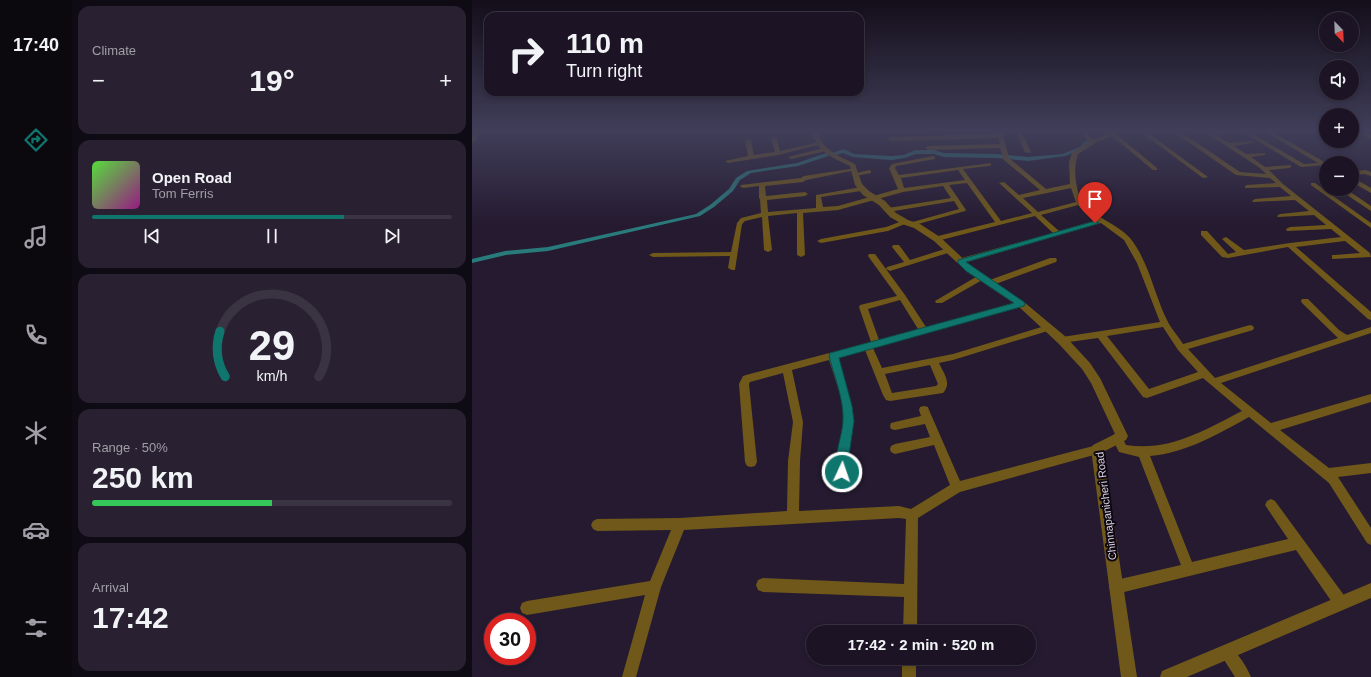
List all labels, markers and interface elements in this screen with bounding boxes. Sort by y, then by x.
north arrow [1319,12,1359,52]
map controls [1319,12,1359,196]
icon: right [500,28,552,80]
text: 110 m [566,28,644,59]
text: 17:40 [13,35,59,55]
text: Climate [92,43,136,58]
button: sound [1319,60,1359,100]
text: Turn right [566,61,642,81]
text: 19° [249,64,295,97]
text: − [92,68,105,93]
text: + [439,68,452,93]
button: + [1319,108,1359,148]
icon: directions [22,126,50,154]
button: − [1319,156,1359,196]
text: Open Road [152,169,232,186]
pin [1078,182,1112,223]
text: Tom Ferris [152,186,213,201]
icon: arrive [1084,188,1106,210]
icon: music [22,223,50,251]
icon: previous [141,225,163,247]
icon: pause [261,225,283,247]
icon: next [381,225,403,247]
icon: phone [22,321,50,349]
text: 29 [249,321,295,368]
text: km/h [257,367,288,383]
icon: climate [22,419,50,447]
text: Range · 50% [92,440,168,455]
position arrow [821,451,863,493]
street label: Chinnapanicheri Road [1093,451,1119,561]
text: 250 km [92,461,194,494]
icon: car [22,516,50,544]
text: Arrival [92,580,129,595]
text: 17:42 [92,601,169,634]
speed limit sign: 30 [484,613,536,665]
icon: filters [22,614,50,642]
text: 17:42 · 2 min · 520 m [848,636,994,653]

